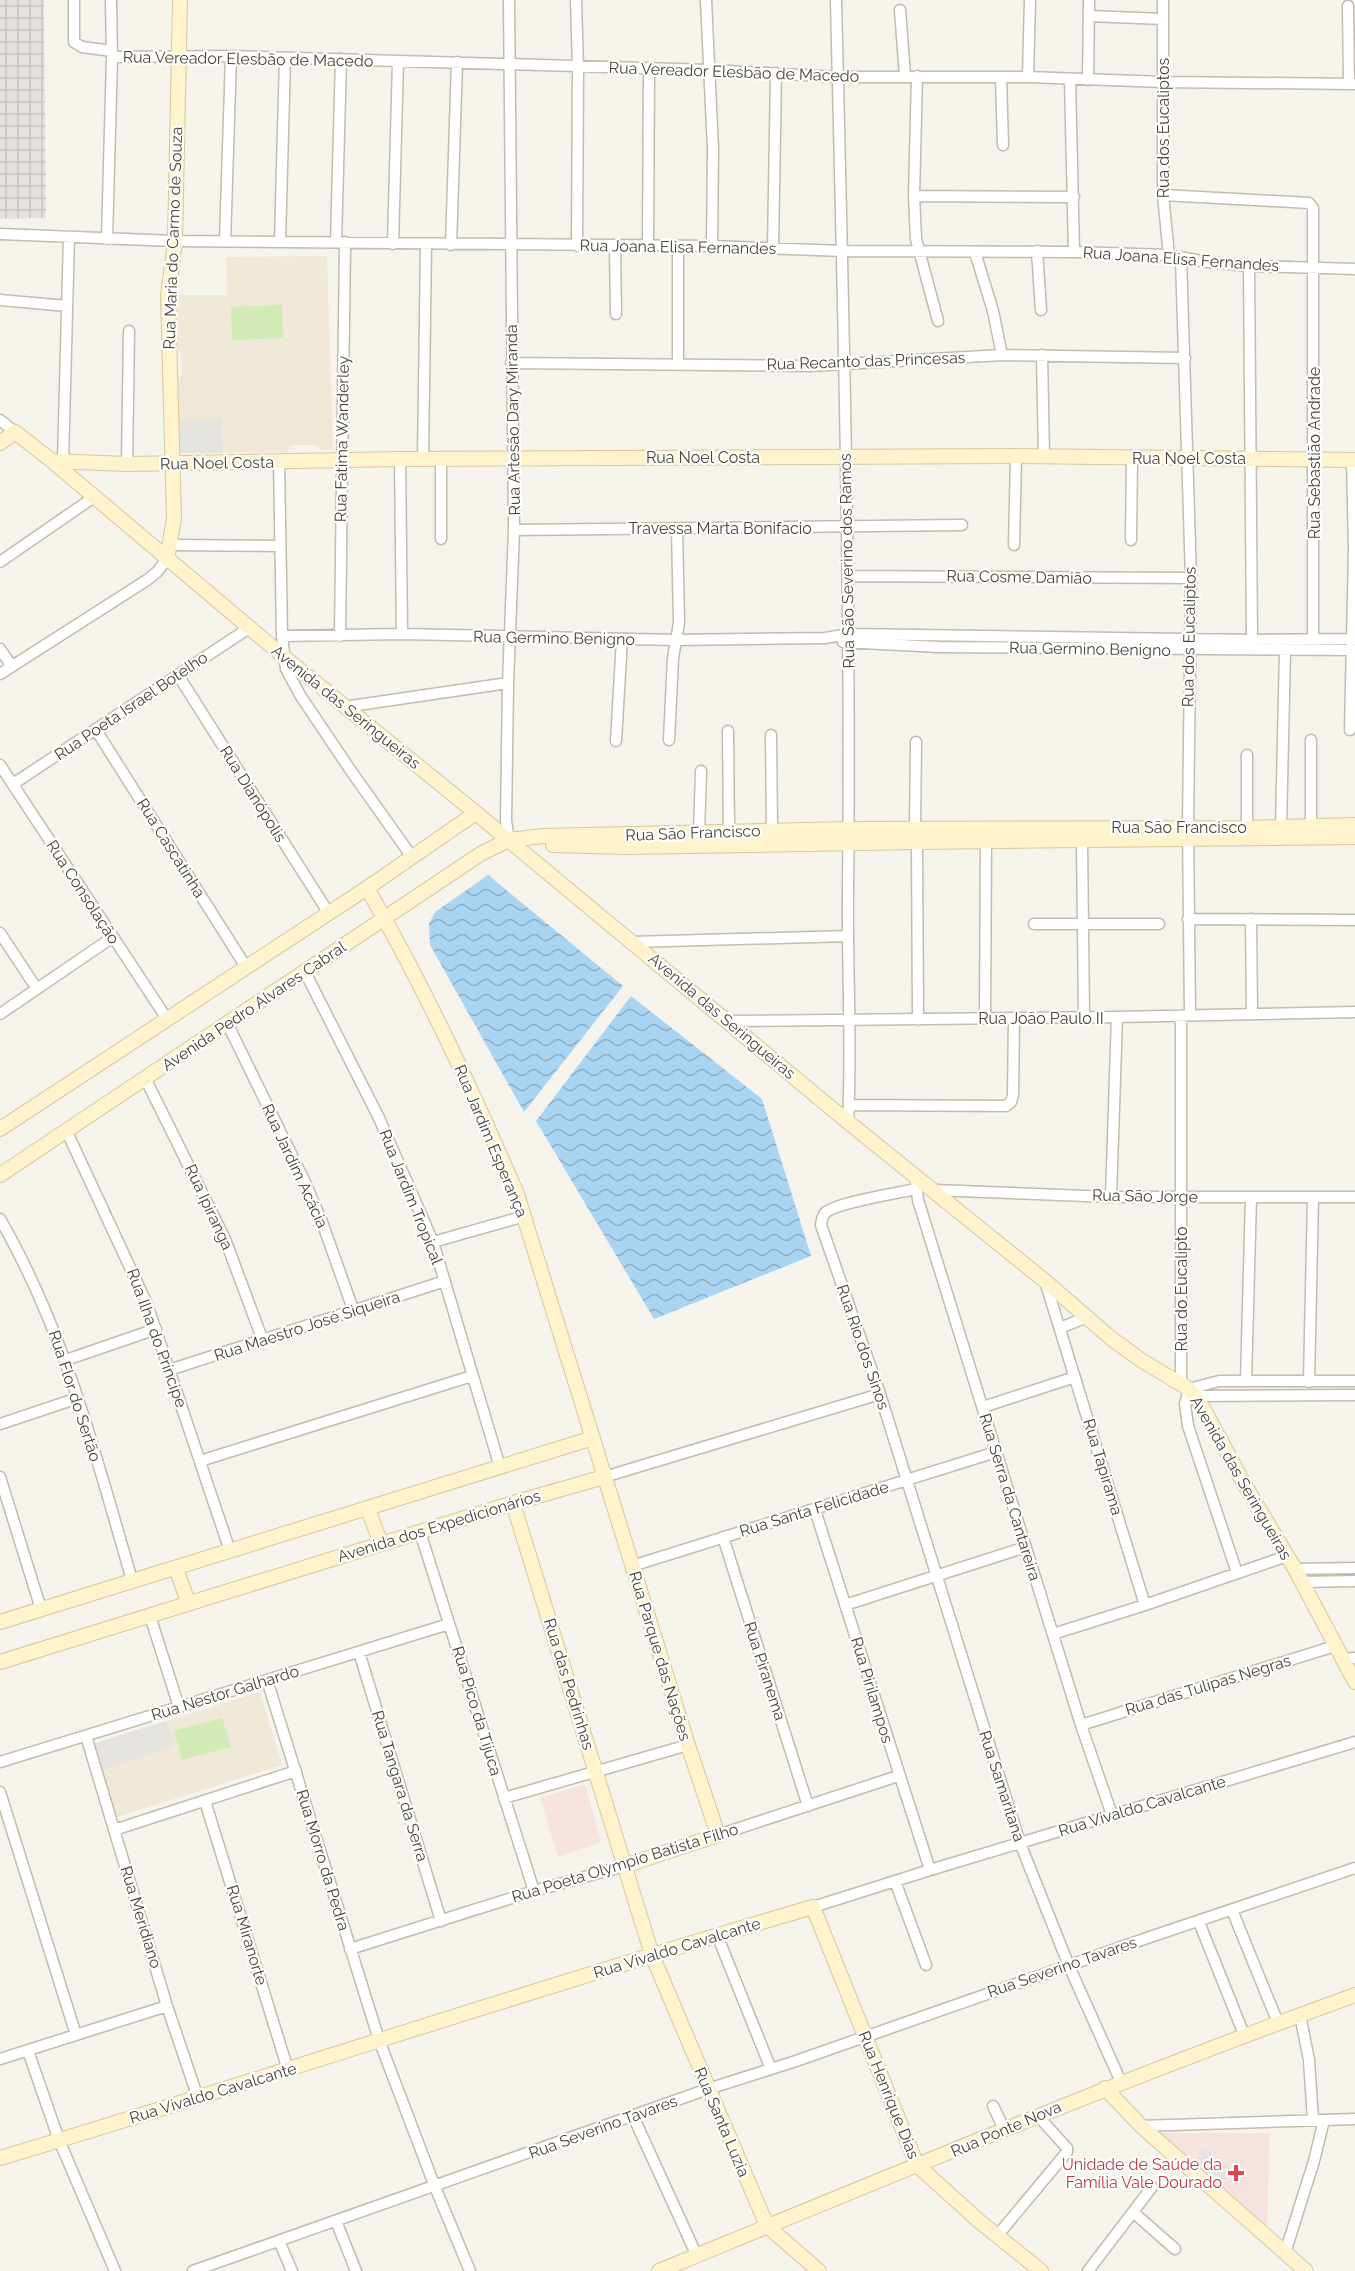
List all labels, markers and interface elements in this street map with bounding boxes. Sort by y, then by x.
street label: Rua Vereador Elesbão de Macedo [123,47,373,71]
street label: Rua dos Eucaliptos [1154,57,1173,198]
street label: Rua Vereador Elesbão de Macedo [608,58,860,86]
street label: Rua Maria do Carmo de Souza [160,126,186,350]
street label: Rua Joana Elisa Fernandes [580,236,777,258]
street label: Rua Joana Elisa Fernandes [1082,243,1280,275]
street label: Rua Artesão Dary Miranda [502,324,524,516]
street label: Rua Recanto das Princesas [766,348,966,374]
street label: Rua Fatima Wanderley [331,355,353,522]
street label: Rua Sebastião Andrade [1305,367,1324,539]
street label: Rua Noel Costa [646,448,760,467]
street label: Rua Noel Costa [1132,449,1246,468]
street label: Rua Noel Costa [160,453,274,473]
street label: Rua São Severino dos Ramos [836,453,858,669]
street label: Travessa Marta Bonifacio [628,519,812,538]
street label: Rua Cosme Damião [946,566,1092,588]
street label: Rua dos Eucaliptos [1178,566,1200,707]
street label: Rua Germino Benigno [473,627,635,649]
street label: Rua Germino Benigno [1009,638,1171,660]
street label: Avenida das Seringueiras [268,641,424,773]
street label: Rua Poeta Israel Botelho [51,648,211,764]
street label: Rua Dianópolis [216,742,290,846]
street label: Rua Cascatinha [133,795,209,901]
street label: Rua São Francisco [1111,818,1247,837]
street label: Rua São Francisco [625,821,761,845]
street label: Rua Consolação [42,837,124,947]
street label: Avenida Pedro Alvares Cabral [158,937,350,1075]
street label: Avenida das Seringueiras [645,949,799,1083]
street label: Rua João Paulo II [978,1009,1104,1028]
street label: Rua Jardim Esperança [450,1062,532,1220]
street label: Rua Jardim Acácia [258,1101,332,1231]
street label: Rua Jardim Tropical [375,1127,447,1268]
street label: Rua Ipiranga [181,1161,237,1253]
street label: Rua São Jorge [1092,1186,1198,1206]
street label: Rua do Eucalipto [1172,1226,1191,1352]
street label: Rua Ilha do Príncipe [123,1266,191,1410]
street label: Rua Rio dos Sinos [833,1282,893,1412]
street label: Rua Maestro José Siqueira [212,1287,402,1365]
street label: Rua Flor do Sertão [45,1328,105,1464]
street label: Avenida das Seringueiras [1186,1393,1296,1563]
street label: Rua Serra da Cantareira [975,1411,1045,1583]
street label: Rua Tapirama [1079,1416,1127,1518]
street label: Rua Santa Felicidade [737,1477,891,1541]
street label: Avenida dos Expedicionários [335,1486,543,1566]
street label: Rua Parque das Nações [625,1569,695,1743]
street label: Rua das Pedrinhas [540,1616,598,1752]
street label: Rua Piranema [740,1619,790,1723]
street label: Rua Pirilampos [847,1635,897,1746]
street label: Rua Pico da Tijuca [448,1644,506,1778]
street label: Rua das Tulipas Negras [1123,1651,1293,1719]
street label: Rua Nestor Galhardo [149,1661,301,1725]
street label: Rua Tangara da Serra [368,1708,432,1864]
street label: Rua Samaritana [975,1728,1029,1844]
street label: Rua Vivaldo Cavalcante [1056,1772,1228,1840]
street label: Rua Morro da Pedra [292,1787,354,1933]
street label: Rua Poeta Olympio Batista Filho [509,1819,741,1907]
street label: Rua Meridiano [116,1864,166,1970]
street label: Rua Miranorte [223,1883,271,1987]
street label: Rua Vivaldo Cavalcante [591,1914,763,1982]
street label: Rua Severino Tavares [985,1932,1139,2002]
street label: Rua Henrique Dias [855,2028,923,2162]
street label: Rua Vivaldo Cavalcante [127,2059,299,2127]
street label: Rua Santa Luzia [690,2064,754,2180]
street label: Rua Severino Tavares [526,2091,680,2163]
street label: Rua Ponte Nova [948,2097,1064,2161]
place label: Unidade de Saúde da Família Vale Dourado [1062,2155,1222,2192]
marker: Unidade de Saúde da Família Vale Dourado [1227,2164,1245,2182]

